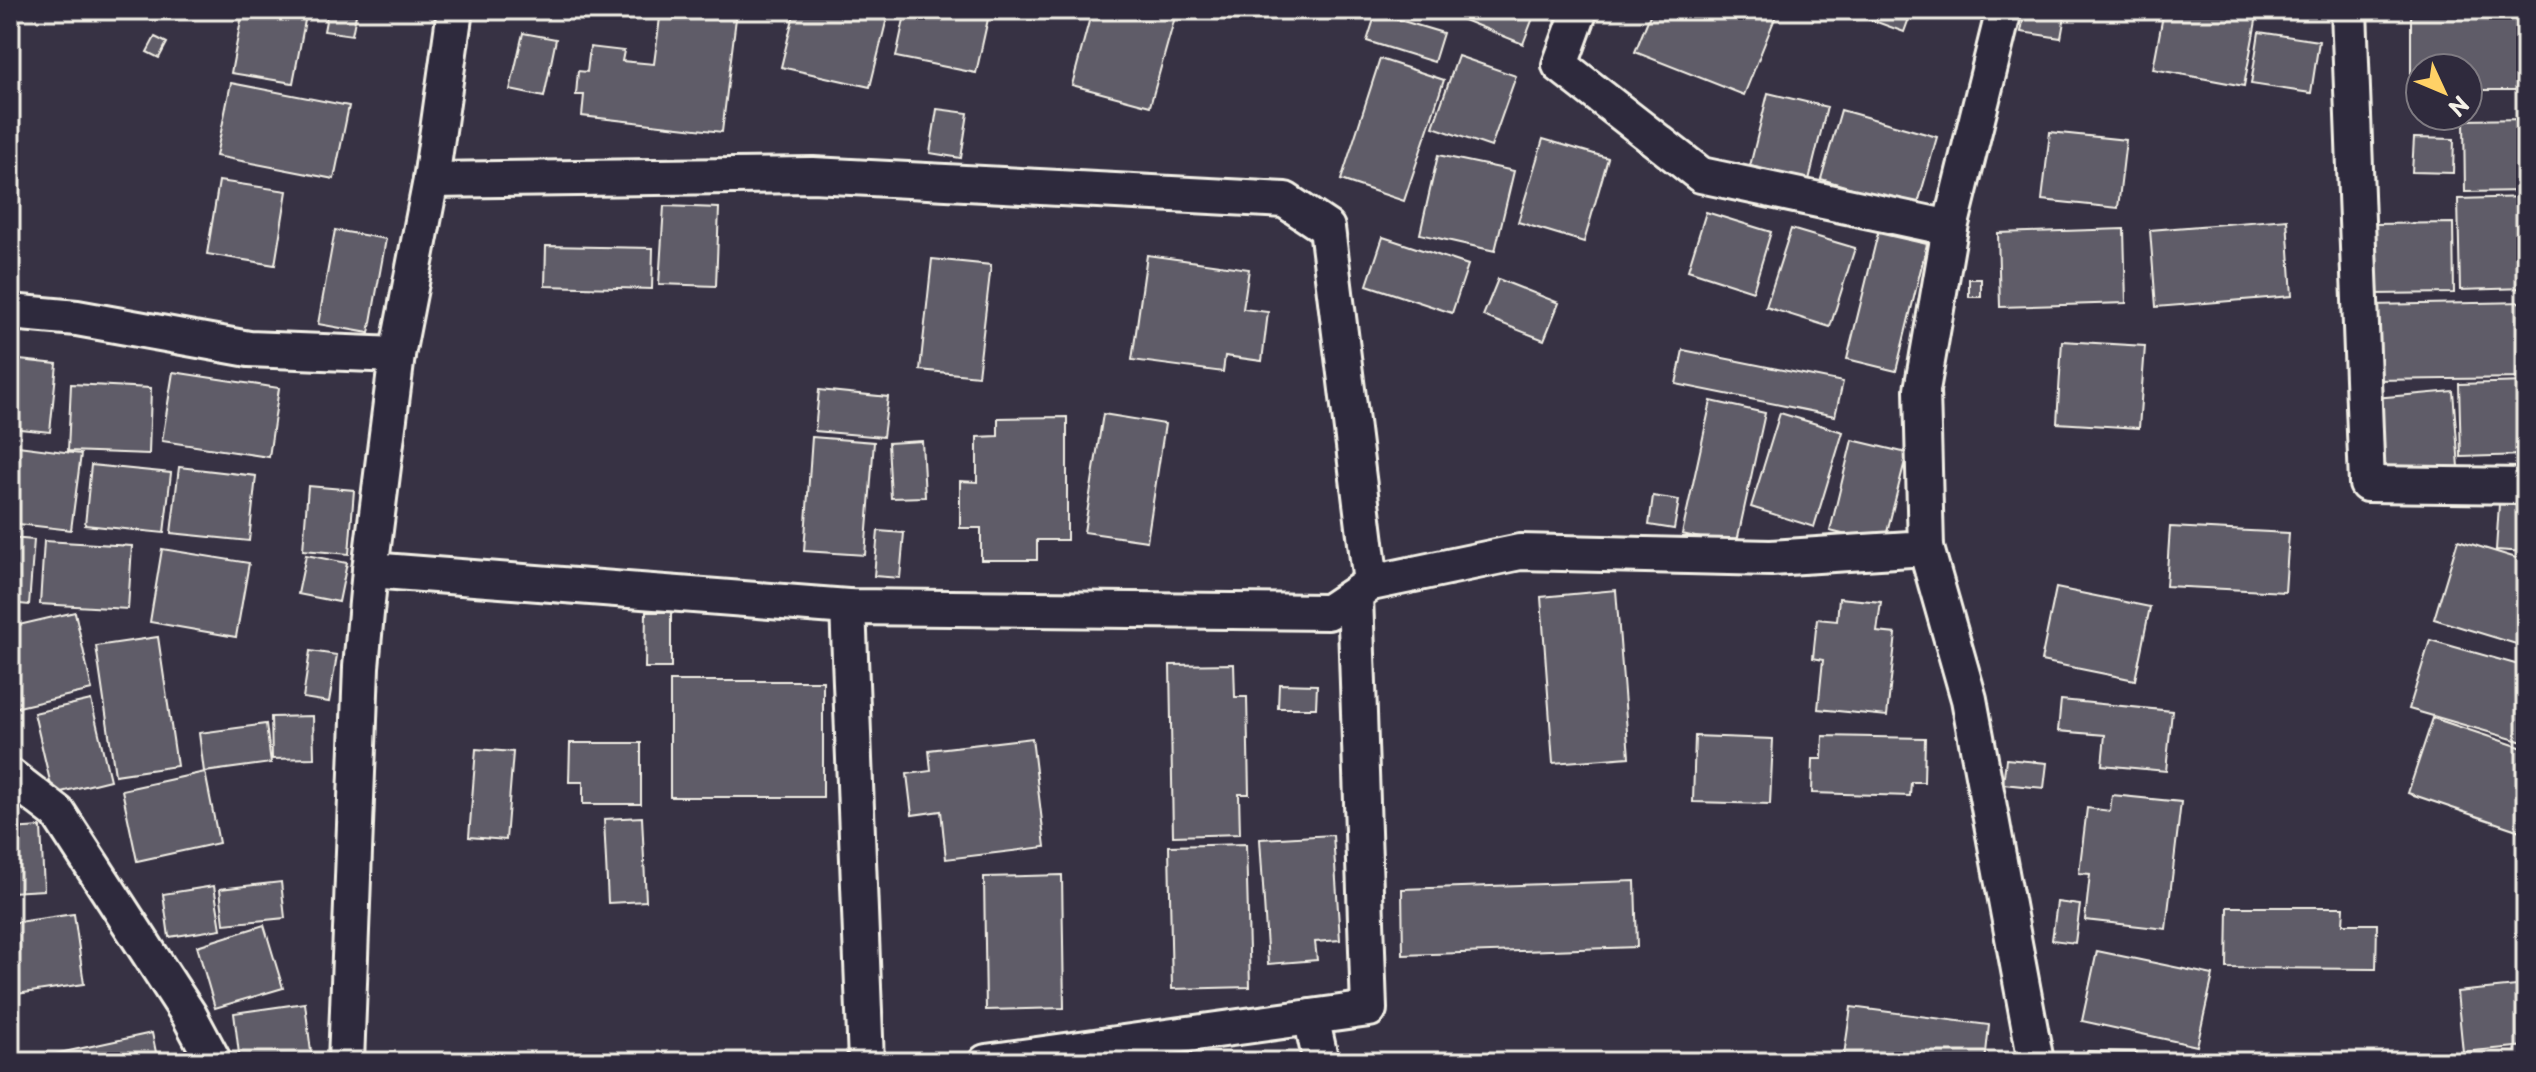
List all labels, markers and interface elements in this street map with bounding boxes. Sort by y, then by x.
north arrow [2404,52,2484,132]
text: N [2442,89,2477,125]

